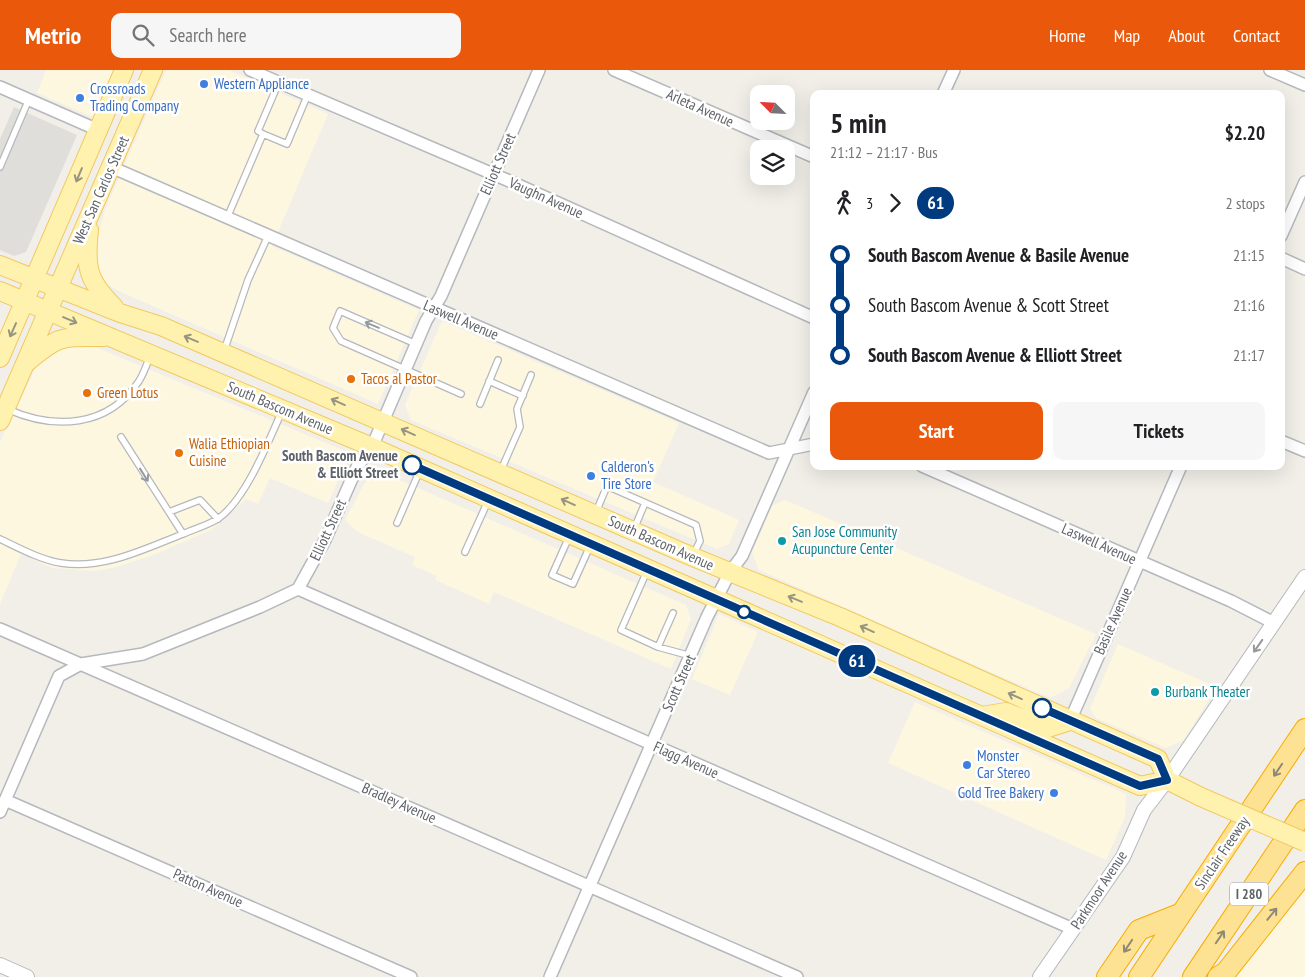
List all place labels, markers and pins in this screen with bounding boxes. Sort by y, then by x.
place label: Western Appliance [214,74,309,93]
marker: Western Appliance [198,78,210,90]
place label: Crossroads Trading Company [90,79,179,115]
marker: Crossroads Trading Company [74,92,86,104]
place label: Tacos al Pastor [361,369,438,388]
marker: Tacos al Pastor [345,373,357,385]
place label: Green Lotus [97,383,158,402]
marker: Green Lotus [81,387,93,399]
place label: Walia Ethiopian Cuisine [189,434,270,470]
place label: South Bascom Avenue & Elliott Street [282,446,399,482]
marker: Walia Ethiopian Cuisine [173,447,185,459]
marker: South Bascom Avenue & Elliott Street [402,455,422,475]
place label: Calderon's Tire Store [601,457,654,493]
marker: Calderon's Tire Store [585,470,597,482]
place label: San Jose Community Acupuncture Center [792,522,898,558]
marker: San Jose Community Acupuncture Center [776,535,788,547]
unlabelled marker [737,605,751,619]
place label: Burbank Theater [1165,682,1251,701]
marker: Burbank Theater [1149,686,1161,698]
unlabelled marker [1032,698,1052,718]
place label: Monster Car Stereo [977,746,1030,782]
marker: Monster Car Stereo [961,759,973,771]
place label: Gold Tree Bakery [958,783,1044,802]
marker: Gold Tree Bakery [1048,787,1060,799]

